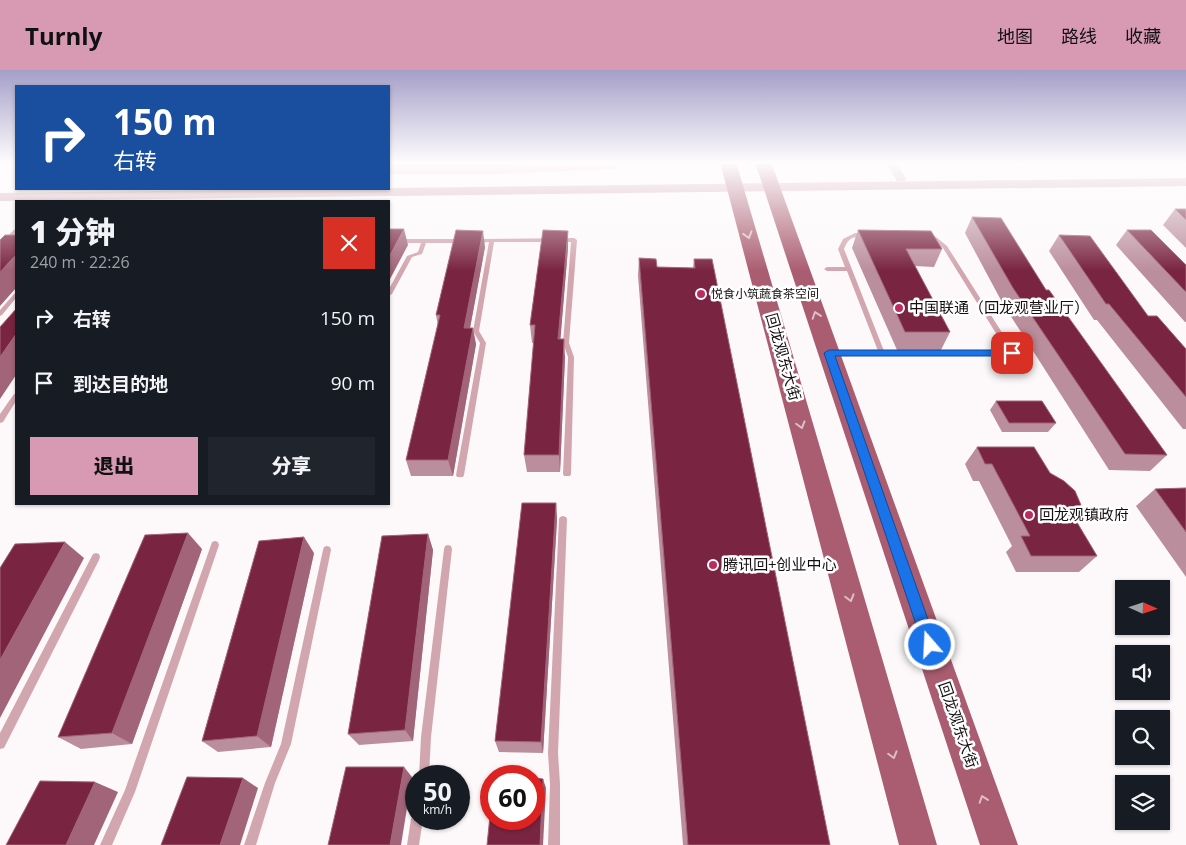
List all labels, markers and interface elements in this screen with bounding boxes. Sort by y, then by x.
text: Turnly [25,19,102,52]
text: 地图 [997,24,1033,48]
text: 路线 [1061,24,1097,48]
text: 收藏 [1125,24,1161,48]
text: 150 m [113,98,217,145]
icon: right [30,105,95,170]
text: 右转 [113,145,157,175]
text: 1 分钟 [30,211,115,252]
button: close [323,217,375,269]
one-way arrow [743,230,753,238]
text: 240 m · 22:26 [30,251,130,273]
place label: 悦食小筑蔬食茶空间 [711,285,819,302]
marker: 悦食小筑蔬食茶空间 [695,288,707,300]
place label: 中国联通（回龙观营业厅） [909,297,1089,317]
marker: 中国联通（回龙观营业厅） [893,302,905,314]
icon: right [30,304,58,332]
text: 150 m [320,305,375,331]
text: 右转 [73,306,111,332]
street label: 回龙观东大街 [762,311,806,403]
one-way arrow [811,311,821,319]
pin [991,332,1033,374]
icon: arrive [998,339,1026,367]
icon: arrive [30,369,58,397]
text: 90 m [331,370,375,396]
text: 到达目的地 [73,371,168,397]
one-way arrow [796,420,806,429]
button: 退出 [30,437,198,495]
button: 分享 [208,437,375,495]
place label: 回龙观镇政府 [1039,504,1129,524]
marker: 回龙观镇政府 [1023,509,1035,521]
place label: 腾讯回+创业中心 [723,554,837,574]
marker: 腾讯回+创业中心 [707,559,719,571]
north arrow [1115,580,1170,635]
map controls [1115,580,1170,830]
one-way arrow [844,594,854,602]
position arrow [903,618,955,670]
button: sound [1115,645,1170,700]
street label: 回龙观东大街 [935,679,983,770]
button: search [1115,710,1170,765]
one-way arrow [887,751,898,759]
speed limit sign: 60 [480,765,545,830]
text: 50 [423,774,452,808]
button: layers [1115,775,1170,830]
one-way arrow [979,795,989,804]
text: km/h [423,801,452,818]

